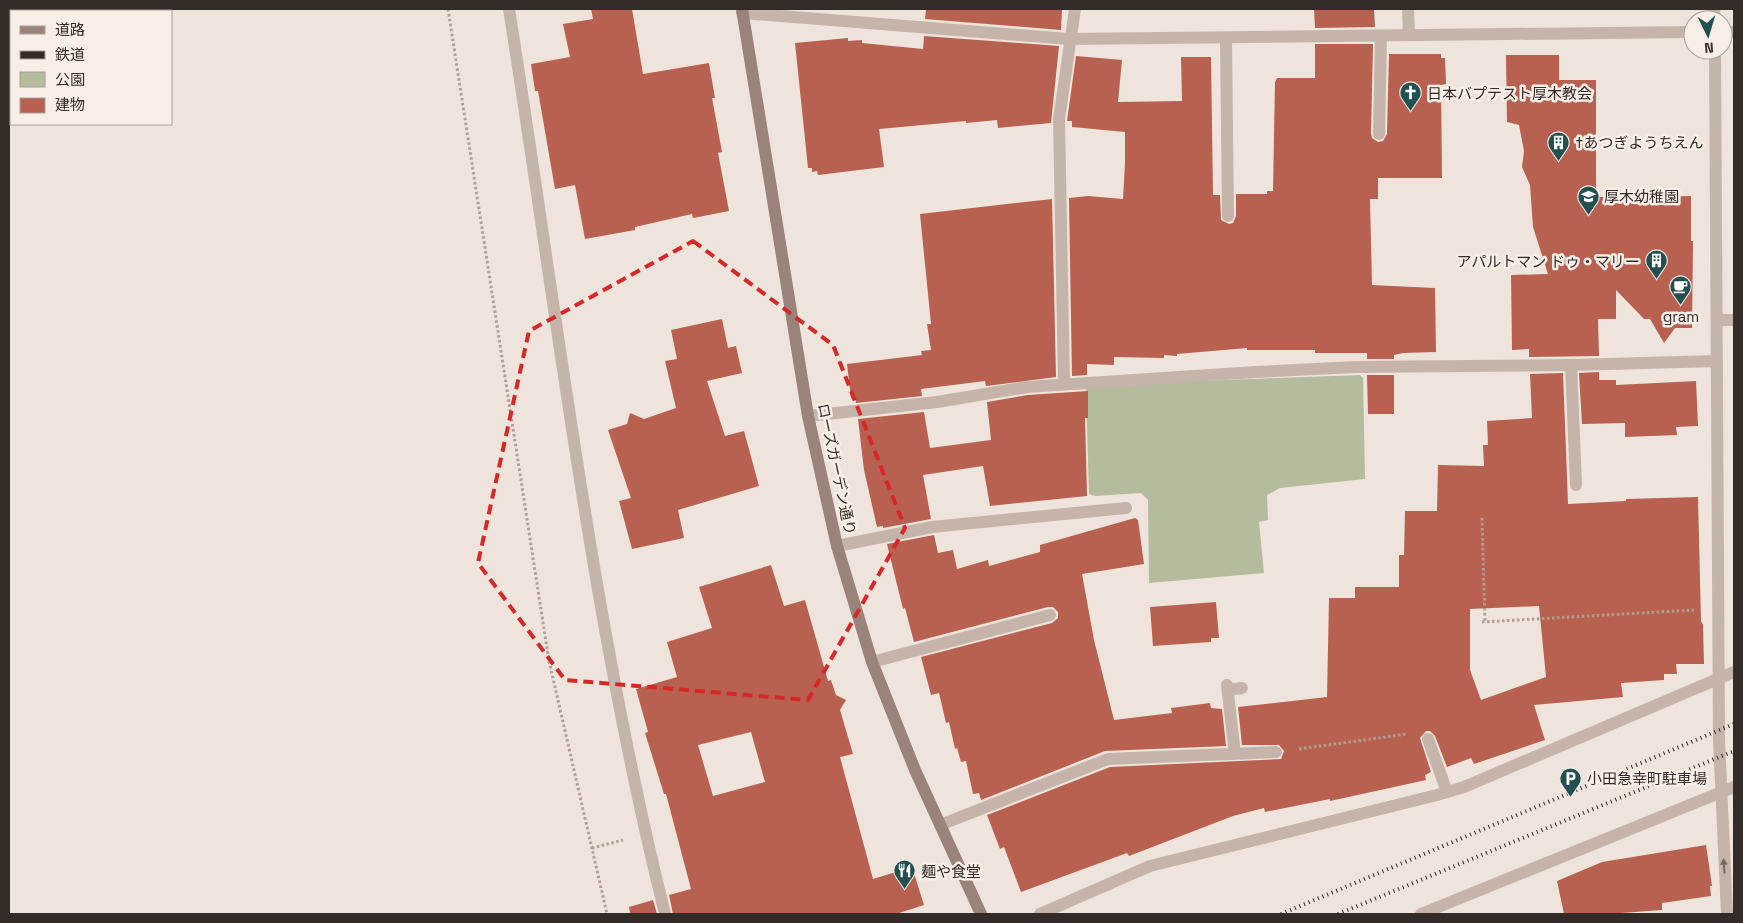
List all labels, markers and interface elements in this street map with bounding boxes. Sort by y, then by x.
legend [10,10,172,125]
north arrow [1683,10,1733,60]
text: 道路 [55,20,85,39]
text: N [1704,39,1715,57]
text: 鉄道 [55,45,85,64]
text: 公園 [55,70,85,89]
church icon: 日本バプテスト厚木教会 [1399,81,1423,112]
place label: 日本バプテスト厚木教会 [1427,84,1592,103]
text: 建物 [55,95,85,114]
building icon: †あつぎようちえん [1547,130,1571,161]
place label: †あつぎようちえん [1575,133,1704,152]
school or university icon: 厚木幼稚園 [1576,184,1600,215]
place label: 厚木幼稚園 [1604,187,1679,206]
building icon: アパルトマン ドゥ・マリー [1644,249,1668,280]
place label: アパルトマン ドゥ・マリー [1456,252,1640,271]
cafe icon: gram [1669,275,1693,306]
place label: gram [1663,307,1699,326]
street label: ローズガーデン通り [814,401,860,537]
parking icon: 小田急幸町駐車場 [1559,766,1583,797]
place label: 小田急幸町駐車場 [1587,769,1707,788]
one-way arrow [1720,857,1728,873]
restaurant icon: 麺や食堂 [893,859,917,890]
place label: 麺や食堂 [921,862,981,881]

